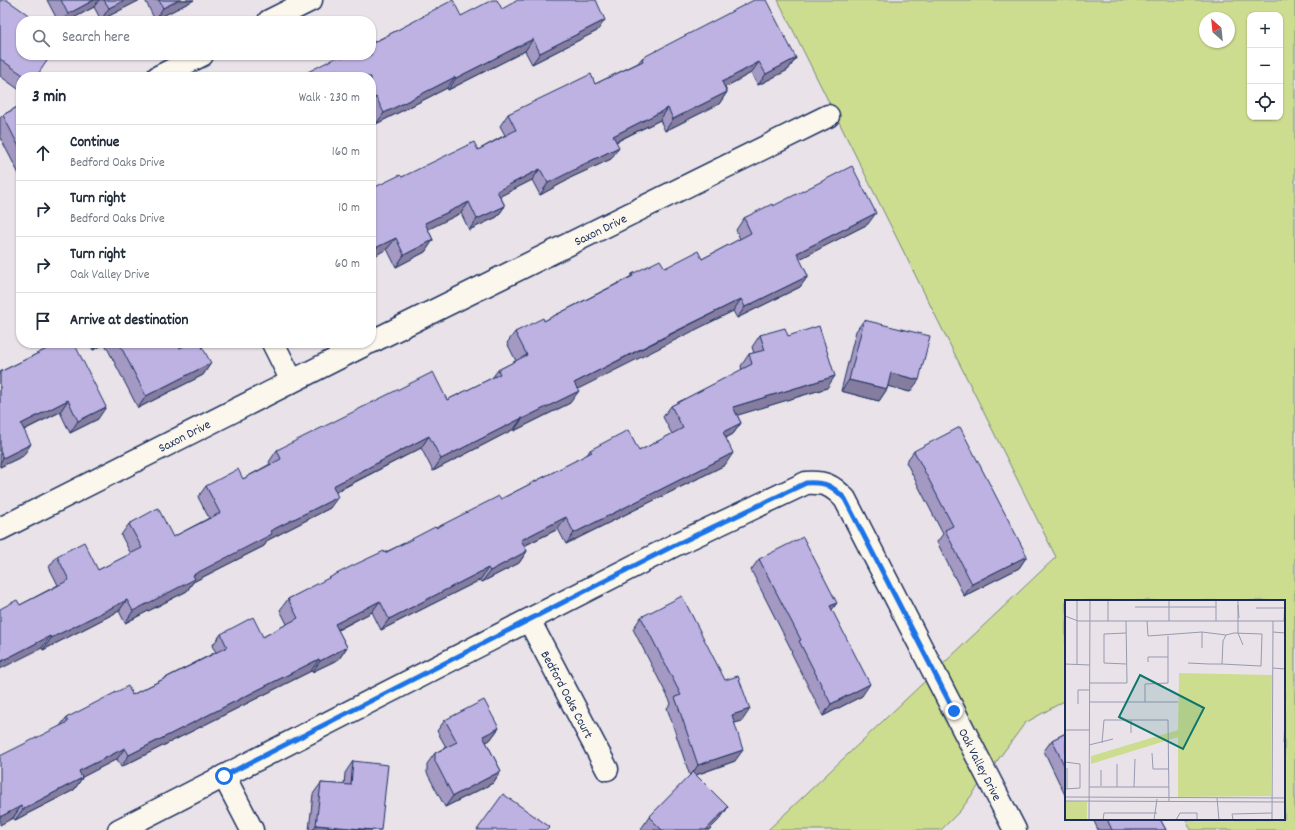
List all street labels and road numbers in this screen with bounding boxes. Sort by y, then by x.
street label: Saxon Drive [572,210,631,252]
street label: Saxon Drive [156,416,215,459]
street label: Bedford Oaks Court [535,648,597,743]
street label: Oak Valley Drive [952,725,1005,805]

